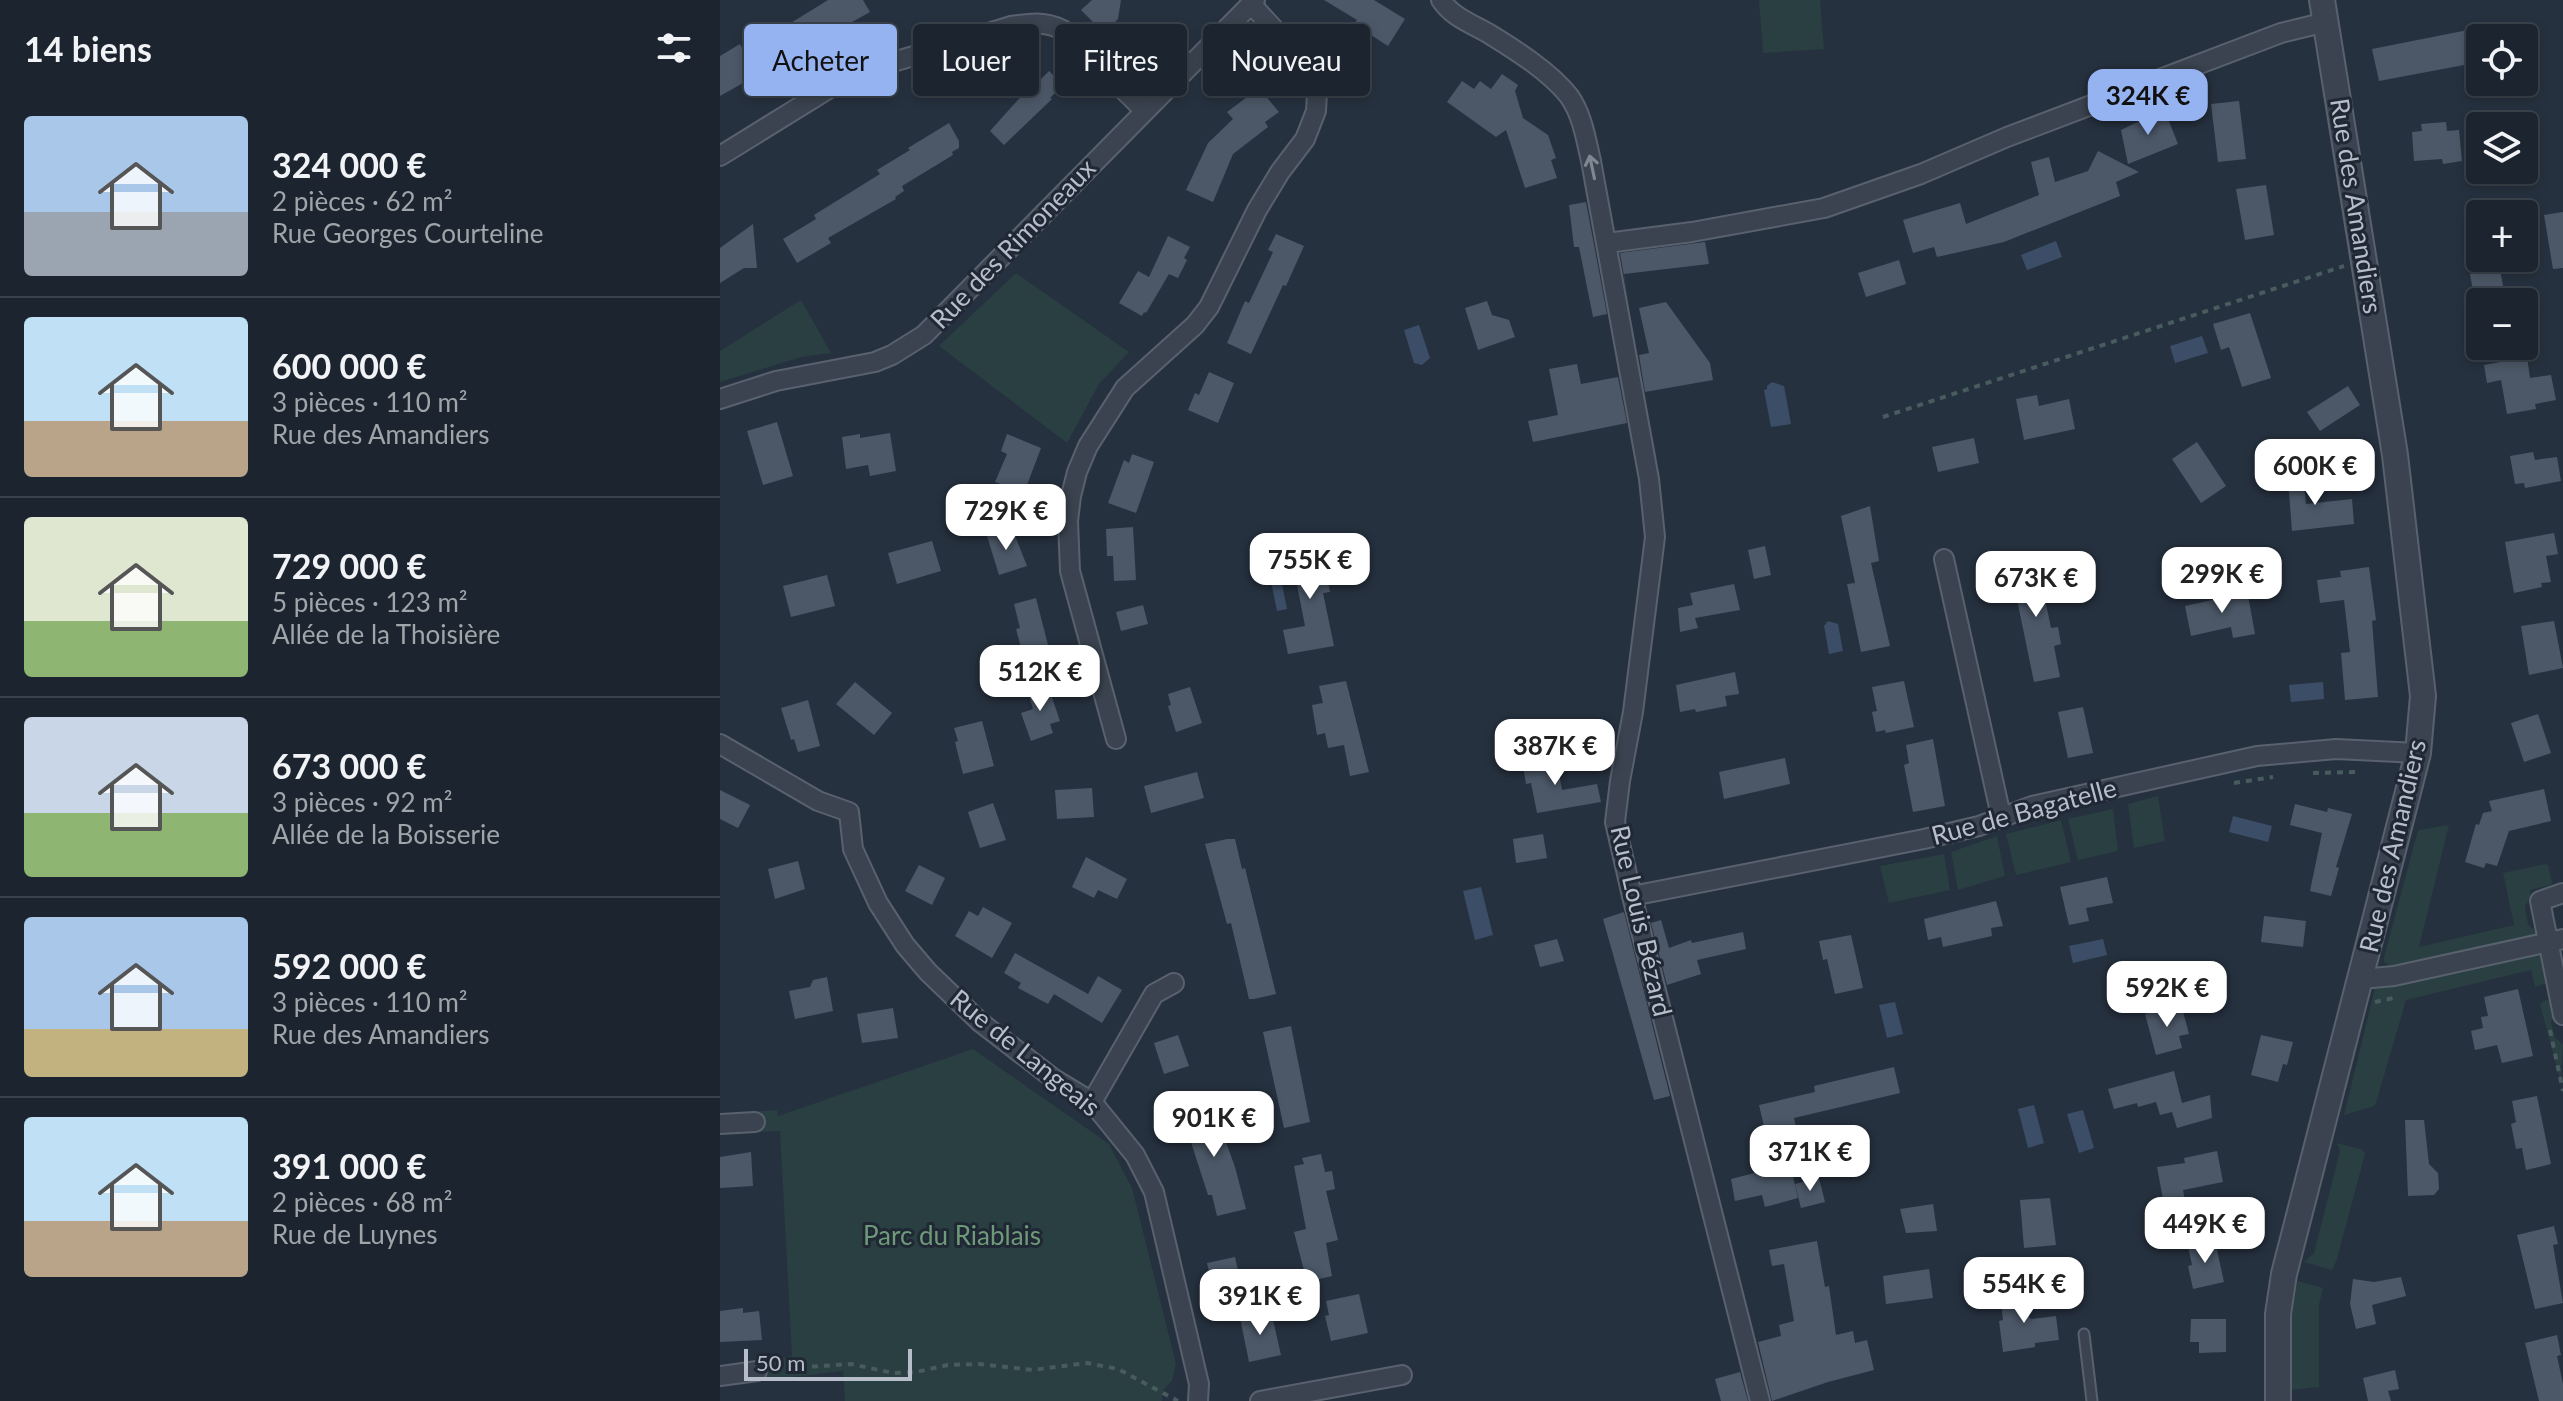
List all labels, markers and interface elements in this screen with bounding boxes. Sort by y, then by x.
chip: Acheter [744,24,897,96]
chip: Louer [913,24,1039,96]
chip: Filtres [1055,24,1187,96]
chip: Nouveau [1203,24,1370,96]
map controls [2466,24,2538,360]
button: locate [2466,24,2538,96]
icon: filters [652,26,696,70]
text: 14 biens [24,28,152,69]
pin: 324K € [2083,69,2213,137]
text: 324K € [2106,79,2190,111]
street label: Rue des Amandiers [2324,96,2390,316]
button: layers [2466,112,2538,184]
text: 324 000 € [272,144,427,185]
icon: home [88,148,184,244]
street label: Rue des Rimoneaux [923,152,1102,335]
one-way arrow [1584,155,1599,180]
text: 2 pièces · 62 m² [272,185,452,217]
button: + [2466,200,2538,272]
text: Rue Georges Courteline [272,217,543,249]
button: − [2466,288,2538,360]
text: 600 000 € [272,345,427,386]
icon: home [88,349,184,445]
text: 3 pièces · 110 m² [272,386,467,418]
text: Rue des Amandiers [272,418,490,450]
pin: 600K € [2250,439,2380,507]
text: 600K € [2273,449,2357,481]
pin: 729K € [941,484,1071,552]
text: 729K € [964,494,1048,526]
pin: 755K € [1245,533,1375,601]
text: 755K € [1268,543,1352,575]
text: 729 000 € [272,545,427,586]
pin: 299K € [2157,547,2287,615]
icon: home [88,549,184,645]
pin: 673K € [1971,551,2101,619]
text: 299K € [2180,557,2264,589]
text: 673K € [1994,561,2078,593]
text: 5 pièces · 123 m² [272,586,467,618]
text: Allée de la Thoisière [272,618,500,650]
pin: 512K € [975,645,1105,713]
text: 512K € [998,655,1082,687]
pin: 387K € [1490,719,1620,787]
text: 387K € [1513,729,1597,761]
street label: Rue des Amandiers [2352,736,2432,955]
text: 673 000 € [272,745,427,786]
icon: home [88,749,184,845]
street label: Rue de Bagatelle [1928,771,2120,851]
text: 3 pièces · 92 m² [272,786,452,818]
text: Allée de la Boisserie [272,818,500,850]
street label: Rue Louis Bézard [1604,822,1679,1019]
text: 592 000 € [272,945,427,986]
icon: home [88,949,184,1045]
pin: 592K € [2102,961,2232,1029]
text: 592K € [2125,971,2209,1003]
street label: Rue de Langeais [944,982,1107,1123]
text: 3 pièces · 110 m² [272,986,467,1018]
text: Rue des Amandiers [272,1018,490,1050]
pin: 901K € [1149,1091,1279,1159]
text: 901K € [1172,1101,1256,1133]
pin: 371K € [1745,1125,1875,1193]
text: 371K € [1768,1135,1852,1167]
text: 391 000 € [272,1145,427,1186]
icon: home [88,1149,184,1245]
text: 2 pièces · 68 m² [272,1186,452,1218]
pin: 449K € [2140,1197,2270,1265]
text: 449K € [2163,1207,2247,1239]
text: Rue de Luynes [272,1218,438,1250]
park label: Parc du Riablais [863,1219,1041,1251]
pin: 554K € [1959,1257,2089,1325]
text: 554K € [1982,1267,2066,1299]
pin: 391K € [1195,1269,1325,1337]
text: 391K € [1218,1279,1302,1311]
scale bar [744,1345,912,1381]
text: 50 m [756,1349,805,1376]

